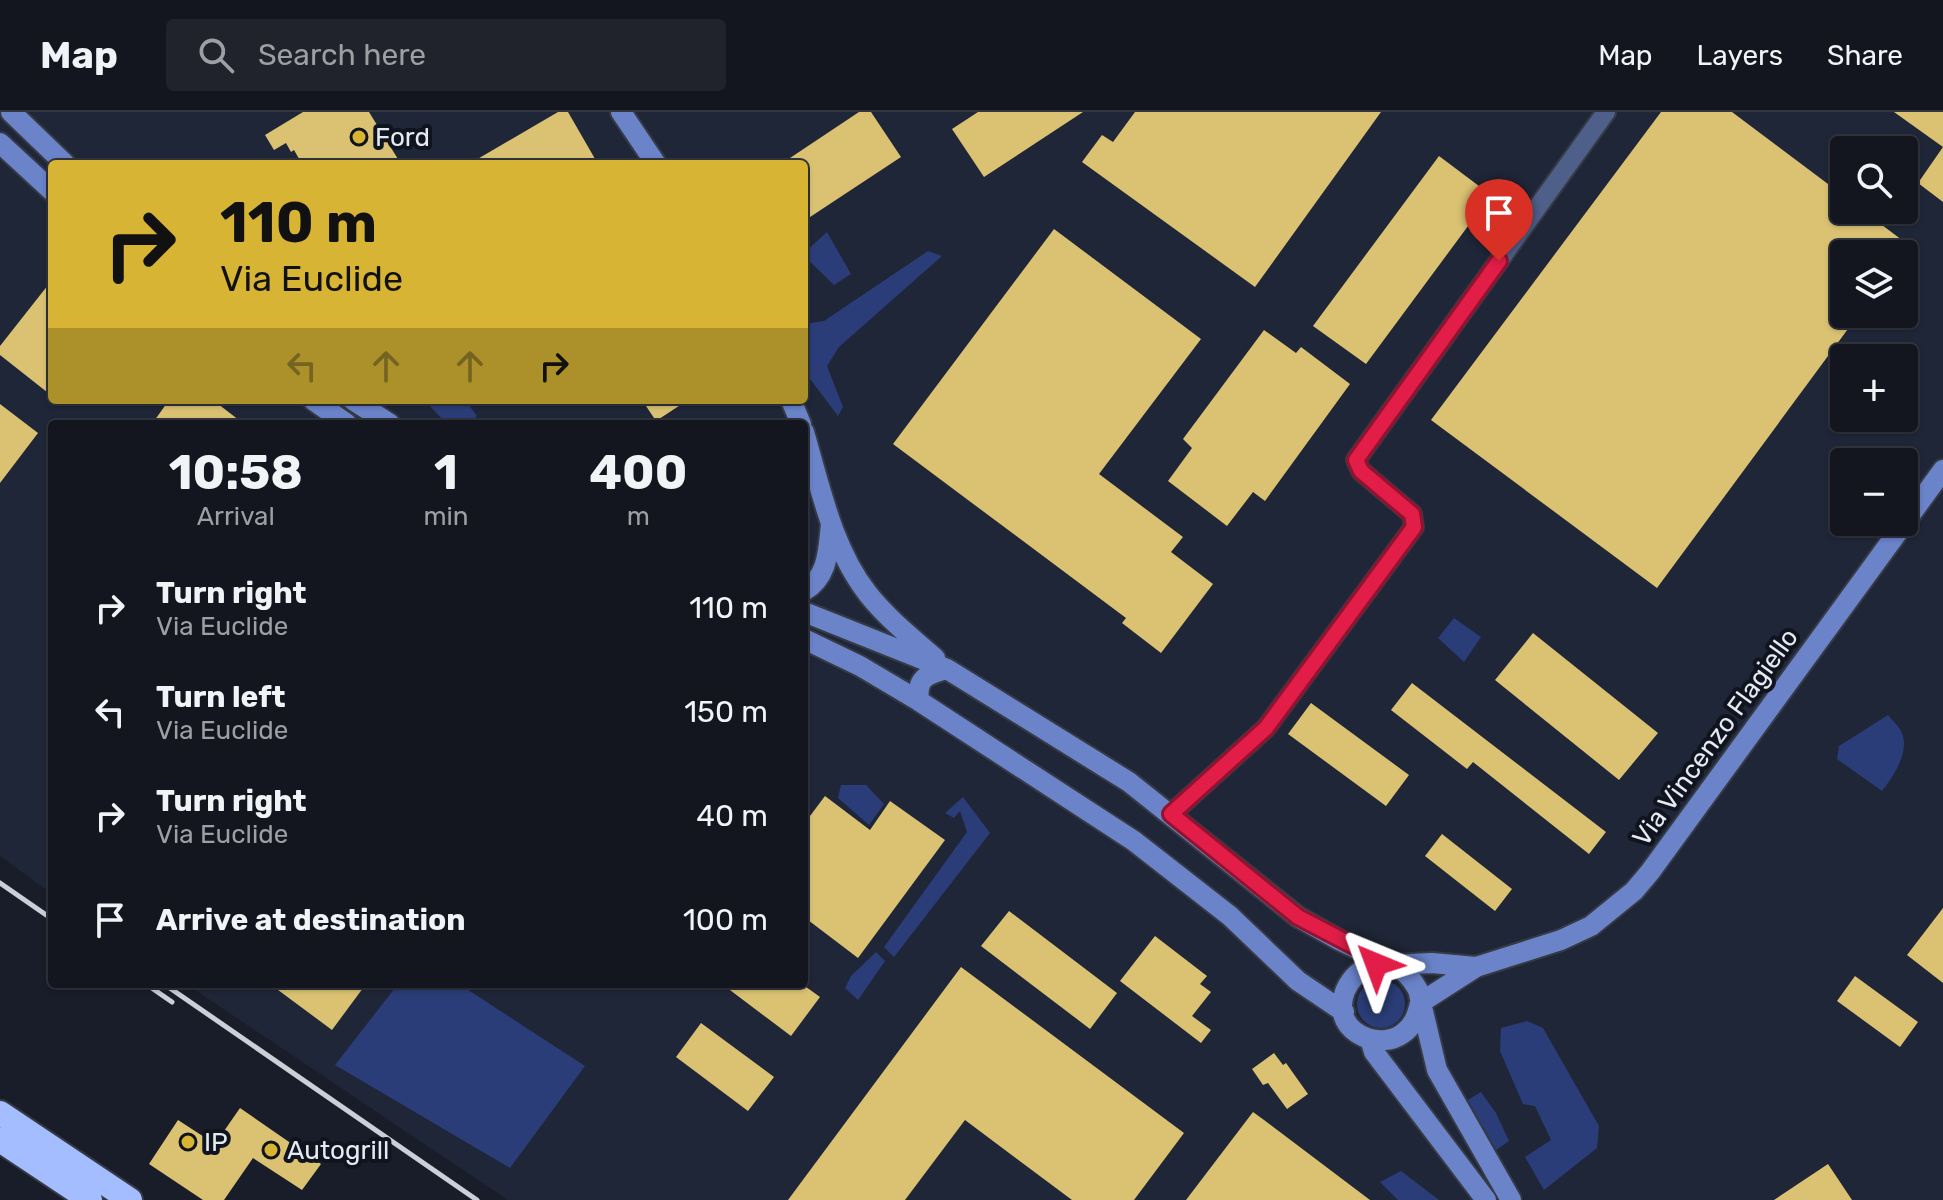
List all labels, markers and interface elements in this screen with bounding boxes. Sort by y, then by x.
search box [166,19,726,91]
text: Map [40,32,118,78]
icon: search [194,33,238,77]
text: Search here [258,37,426,73]
text: Map [1598,39,1653,72]
text: Layers [1697,39,1783,72]
text: Share [1827,39,1903,72]
place label: Ford [375,122,430,153]
marker: Ford [350,128,368,146]
map controls [1830,136,1918,536]
button: search [1830,136,1918,224]
pin [1465,179,1533,261]
text: 110 m [220,190,377,256]
icon: arrive [1477,191,1521,235]
icon: right [88,192,192,296]
button: layers [1830,240,1918,328]
text: Via Euclide [220,257,403,300]
icon: left [280,344,324,388]
icon: ahead [364,344,408,388]
icon: ahead [448,344,492,388]
icon: right [532,344,576,388]
button: + [1830,344,1918,432]
text: 10:58 [169,444,303,501]
text: 1 [434,444,458,501]
text: 400 [589,444,687,501]
button: − [1830,448,1918,536]
text: Arrival [197,501,275,532]
text: min [423,501,469,532]
text: m [627,501,650,532]
text: Turn right [156,575,307,611]
icon: right [88,586,132,630]
text: 110 m [689,590,768,626]
text: Via Euclide [156,611,288,642]
street label: Via Vincenzo Flagiello [1626,623,1805,852]
text: Turn left [156,679,286,715]
icon: left [88,690,132,734]
text: 150 m [684,694,768,730]
text: Via Euclide [156,715,288,746]
text: Turn right [156,783,307,819]
icon: right [88,794,132,838]
text: 40 m [696,798,768,834]
text: Via Euclide [156,819,288,850]
icon: arrive [88,898,132,942]
text: Arrive at destination [156,902,466,938]
text: 100 m [683,902,768,938]
position arrow [1334,922,1418,1006]
place label: IP [204,1127,228,1158]
marker: IP [179,1133,197,1151]
place label: Autogrill [287,1135,389,1166]
marker: Autogrill [262,1141,280,1159]

